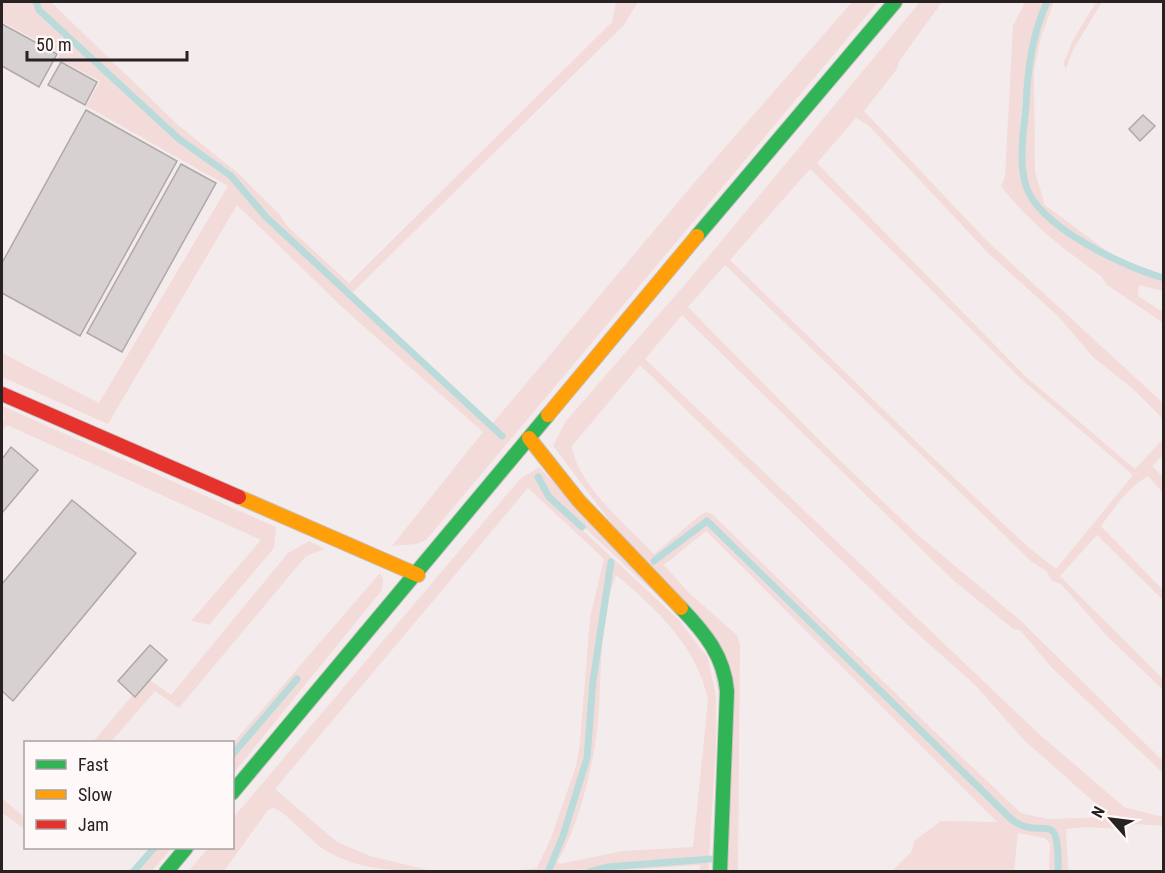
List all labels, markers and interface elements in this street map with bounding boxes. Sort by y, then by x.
scale bar [27,24,188,62]
text: 50 m [36,34,71,55]
legend [24,741,234,849]
text: Fast [78,754,109,775]
text: Slow [78,784,113,805]
north arrow [1081,789,1141,849]
text: N [1088,803,1109,821]
text: Jam [78,814,109,835]

